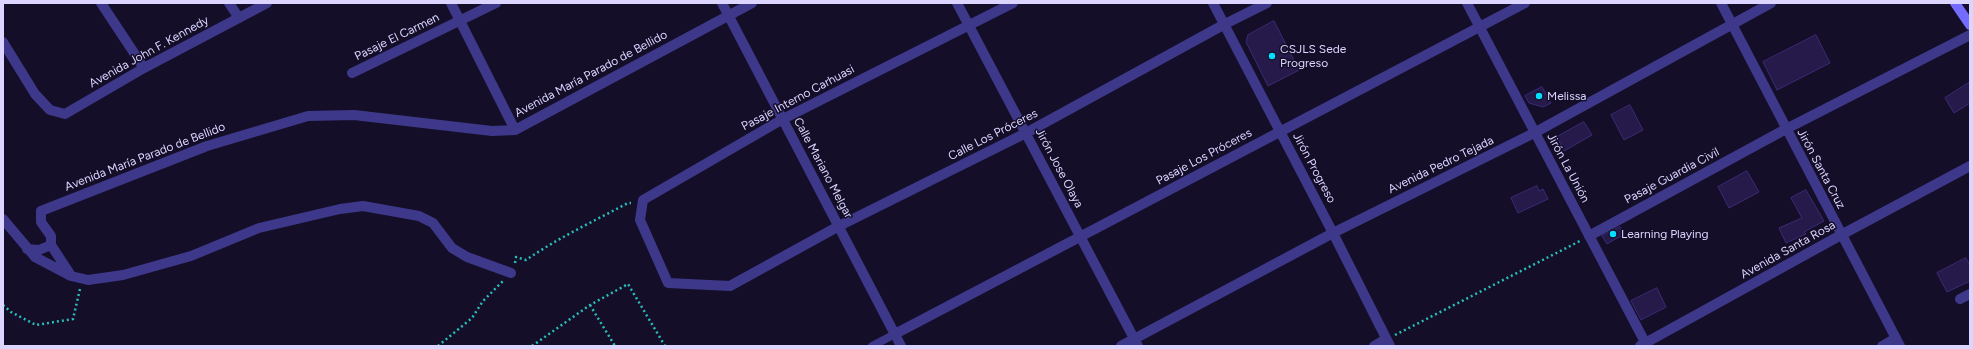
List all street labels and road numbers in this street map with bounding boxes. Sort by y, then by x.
street label: Pasaje El Carmen [352,10,442,64]
street label: Avenida John F. Kennedy [87,13,211,91]
street label: Avenida María Parado de Bellido [512,28,670,120]
street label: Pasaje Interno Carhuasi [739,62,857,134]
street label: Calle Los Próceres [946,106,1040,164]
street label: Calle Mariano Melgar [790,115,856,221]
street label: Avenida María Parado de Bellido [63,120,227,194]
street label: Jirón Jose Olaya [1032,126,1086,210]
street label: Pasaje Los Próceres [1154,126,1254,188]
street label: Jirón Santa Cruz [1794,126,1848,212]
street label: Jirón Progreso [1289,130,1339,206]
street label: Jirón La Unión [1544,131,1592,205]
street label: Avenida Pedro Tejada [1386,133,1496,197]
street label: Pasaje Guardia Civil [1622,145,1722,207]
street label: Avenida Santa Rosa [1738,218,1838,282]

